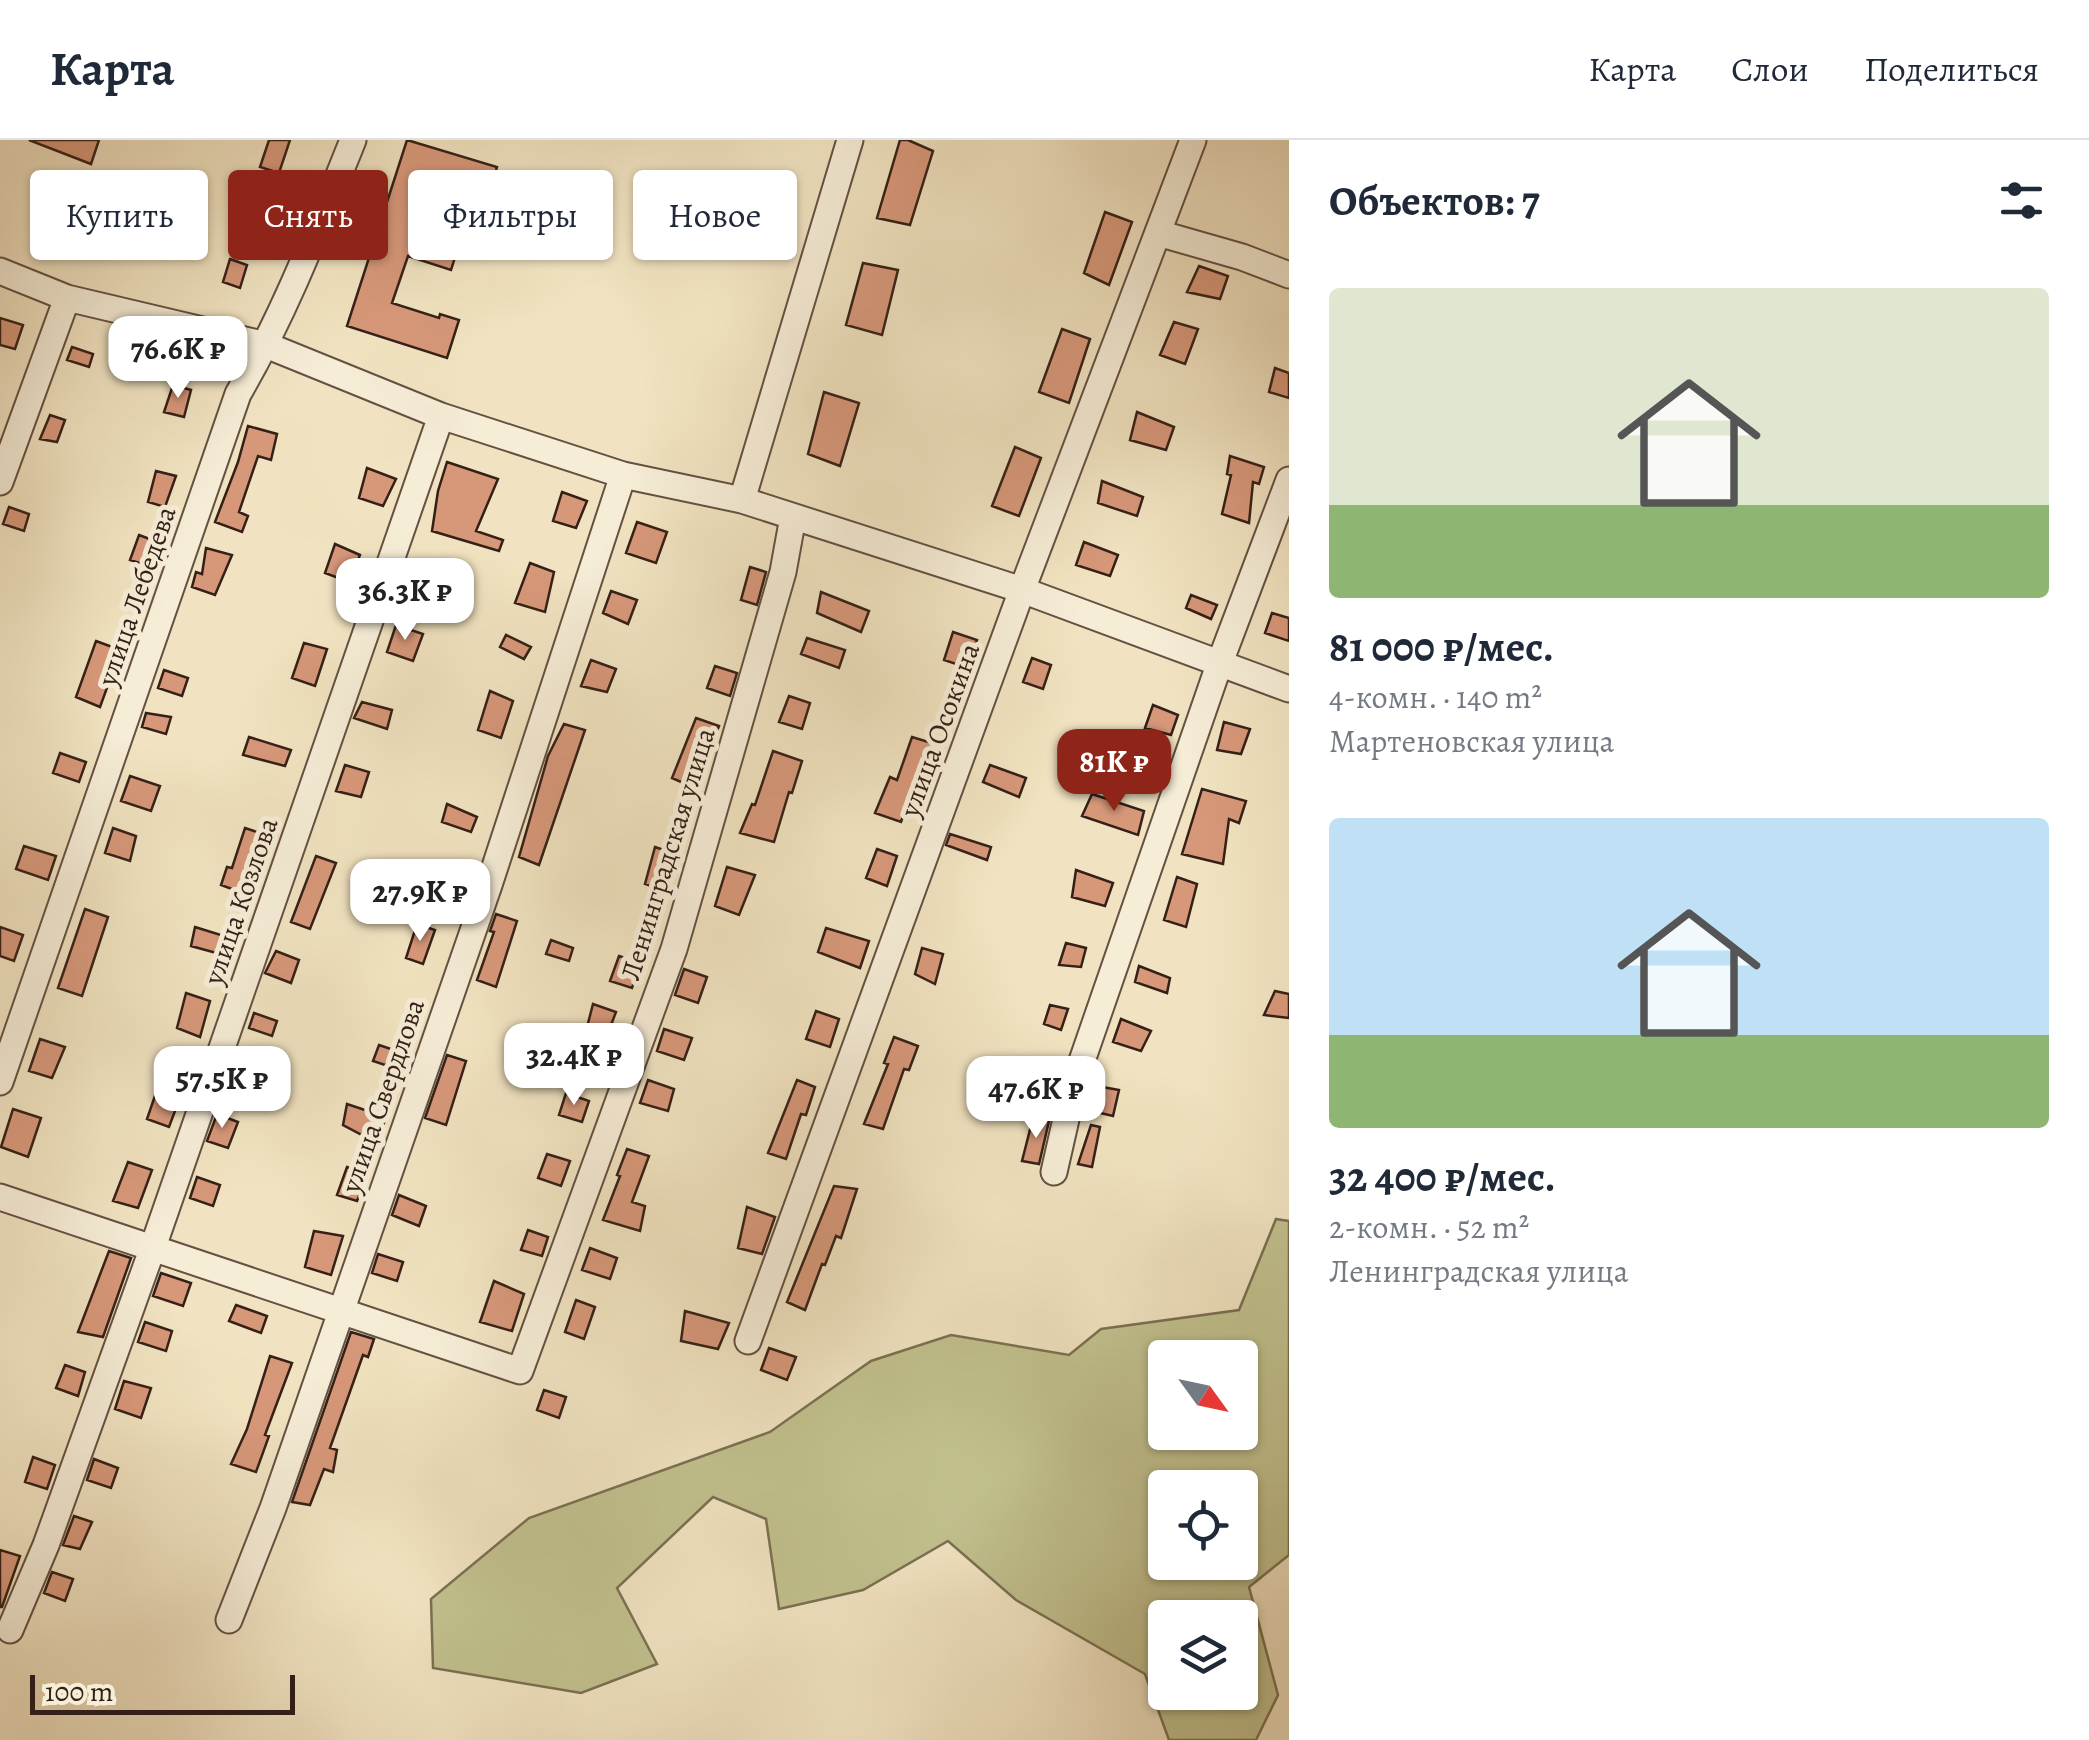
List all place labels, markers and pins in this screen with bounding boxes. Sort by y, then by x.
pin: 76.6K ₽ [86,316,270,401]
pin: 36.3K ₽ [313,558,497,643]
pin: 81K ₽ [1044,729,1184,814]
pin: 27.9K ₽ [328,859,512,944]
pin: 32.4K ₽ [482,1023,666,1108]
pin: 57.5K ₽ [130,1046,314,1131]
pin: 47.6K ₽ [944,1056,1128,1141]

